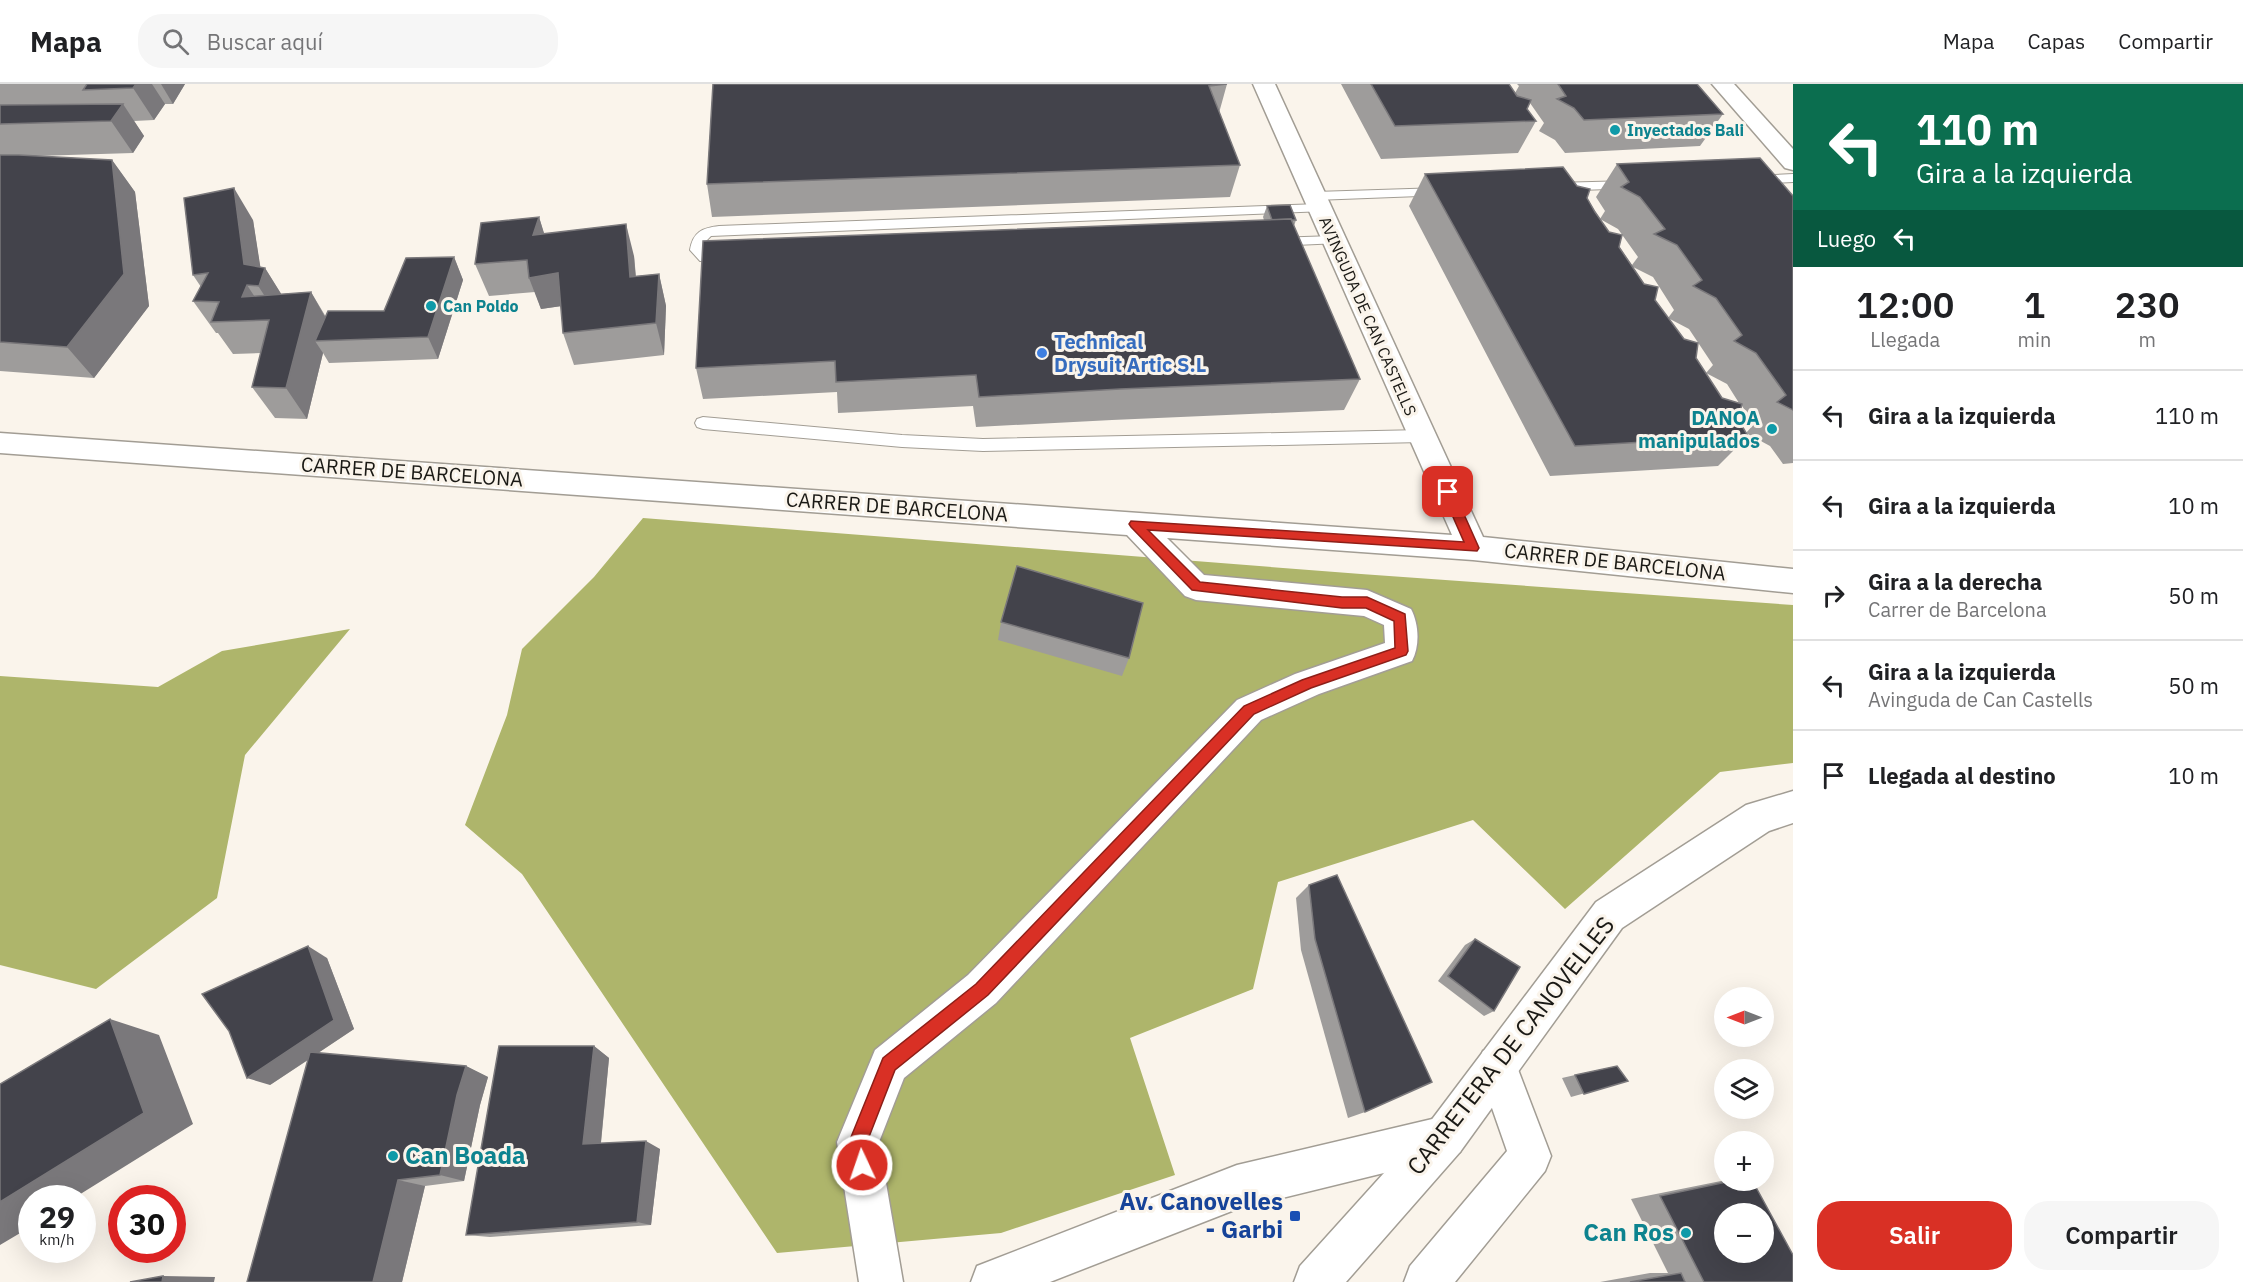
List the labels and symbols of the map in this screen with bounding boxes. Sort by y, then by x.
place label: Inyectados Bali [1627,120,1744,140]
marker: Inyectados Bali [1608,123,1622,137]
street label: AVINGUDA DE CAN CASTELLS [1315,213,1421,419]
place label: Can Poldo [443,296,519,316]
marker: Can Poldo [424,299,438,313]
place label: Technical Drysuit Artic S.L [1054,328,1206,378]
marker: Technical Drysuit Artic S.L [1035,346,1049,360]
place label: DANOA manipulados [1638,404,1760,454]
marker: DANOA manipulados [1765,422,1779,436]
street label: CARRER DE BARCELONA [300,450,524,493]
pin [1422,466,1473,517]
street label: CARRER DE BARCELONA [785,485,1009,528]
street label: CARRER DE BARCELONA [1503,536,1727,587]
street label: CARRETERA DE CANOVELLES [1399,910,1621,1181]
north arrow [1714,987,1774,1047]
position arrow [830,1133,894,1197]
place label: Can Boada [405,1139,526,1171]
marker: Can Boada [386,1149,400,1163]
speed limit sign: 30 [108,1185,186,1263]
place label: Av. Canovelles - Garbi [1119,1185,1283,1245]
marker: Av. Canovelles - Garbi [1288,1209,1302,1223]
place label: Can Ros [1583,1216,1674,1248]
marker: Can Ros [1679,1226,1693,1240]

